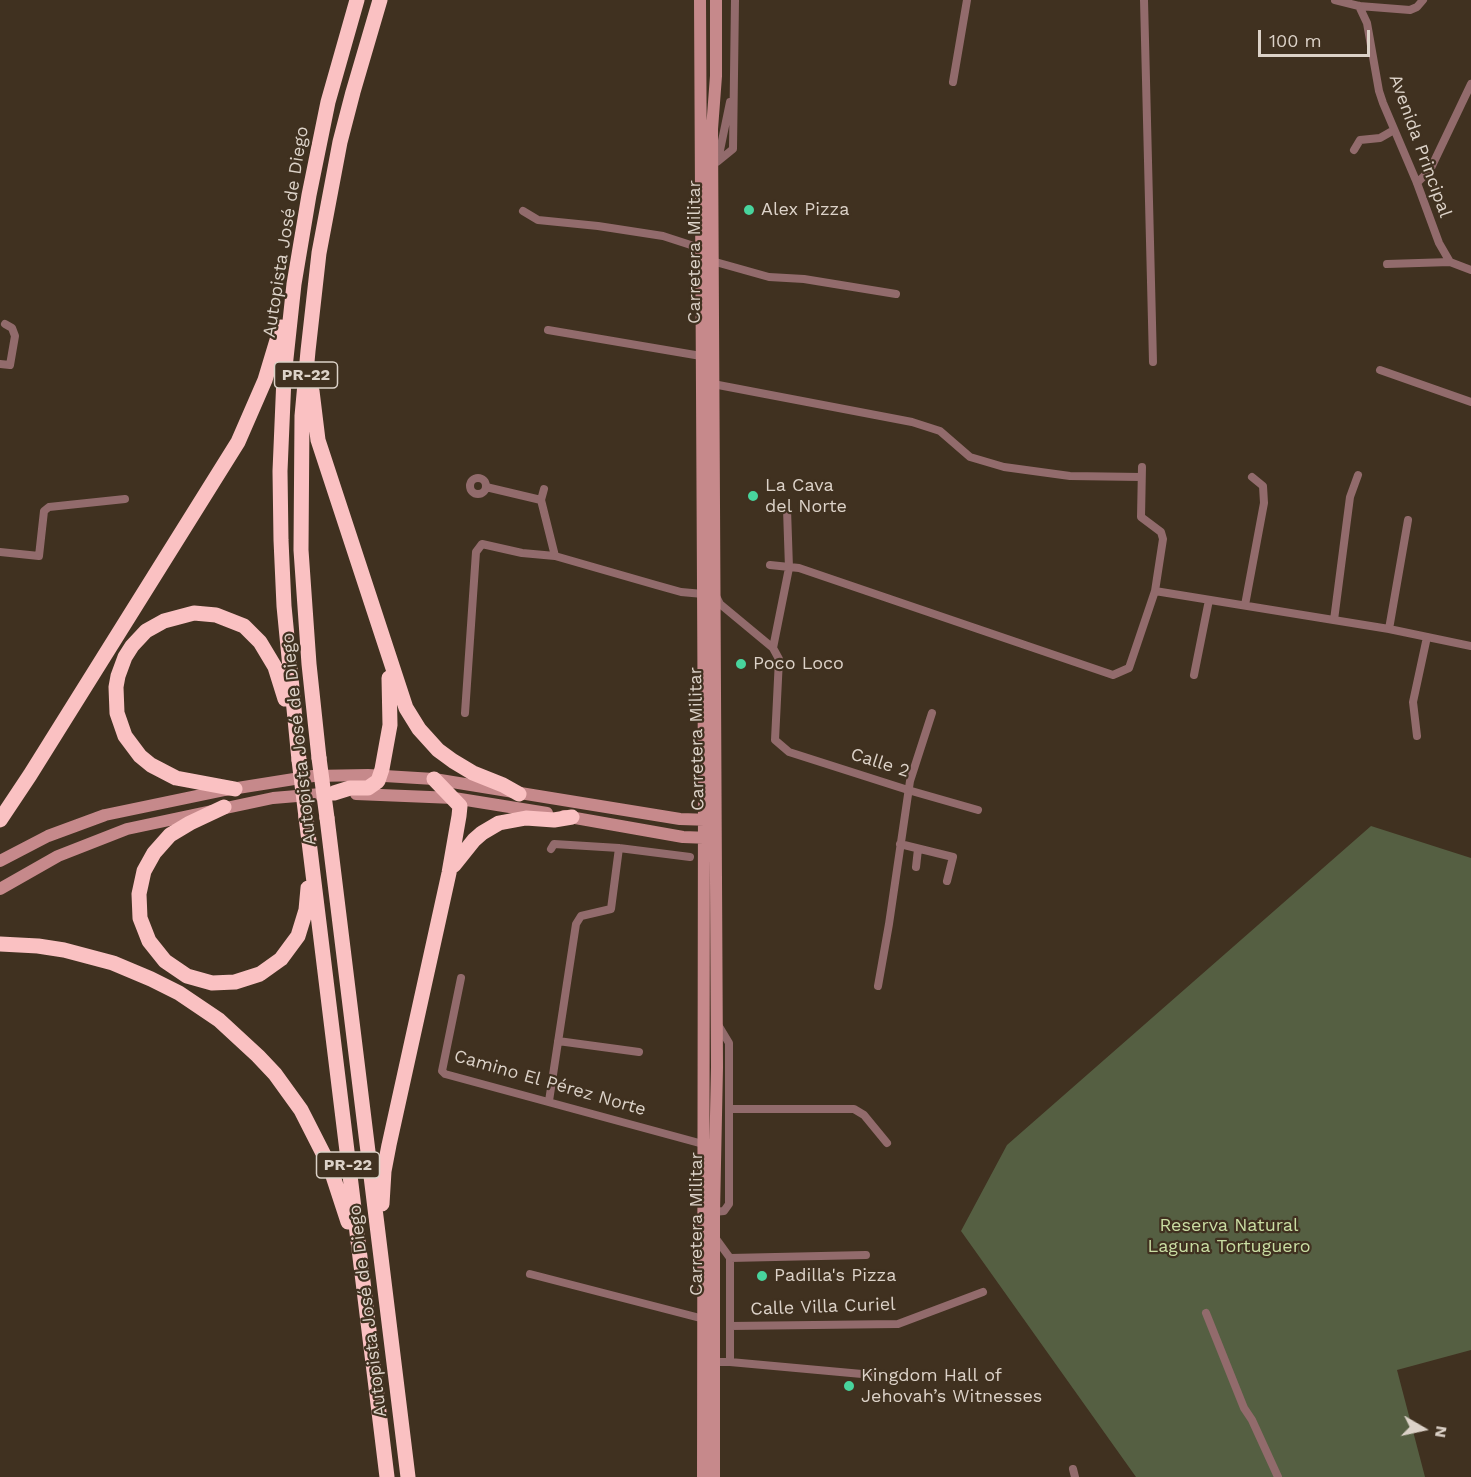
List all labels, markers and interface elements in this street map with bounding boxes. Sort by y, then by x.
scale bar [1261,18,1374,56]
text: 100 m [1269,30,1322,51]
street label: Avenida Principal [1384,72,1456,220]
street label: Autopista José de Diego [259,125,313,339]
street label: Carretera Militar [684,180,706,324]
place label: Alex Pizza [761,199,849,221]
marker: Alex Pizza [742,203,756,217]
road number: PR-22 [274,362,338,388]
place label: La Cava del Norte [765,475,847,518]
marker: La Cava del Norte [746,489,760,503]
street label: Autopista José de Diego [277,632,321,846]
place label: Poco Loco [753,653,844,675]
marker: Poco Loco [734,657,748,671]
street label: Carretera Militar [685,667,709,811]
street label: Calle 2 [848,743,912,783]
street label: Camino El Pérez Norte [452,1045,648,1121]
road number: PR-22 [316,1152,380,1178]
street label: Carretera Militar [686,1152,708,1296]
street label: Autopista José de Diego [344,1204,392,1418]
park label: Reserva Natural Laguna Tortuguero [1147,1215,1311,1258]
place label: Padilla's Pizza [774,1265,896,1287]
marker: Padilla's Pizza [755,1269,769,1283]
street label: Calle Villa Curiel [750,1294,896,1320]
place label: Kingdom Hall of Jehovah’s Witnesses [861,1365,1042,1408]
marker: Kingdom Hall of Jehovah’s Witnesses [842,1379,856,1393]
north arrow [1393,1399,1453,1459]
text: N [1431,1425,1452,1439]

